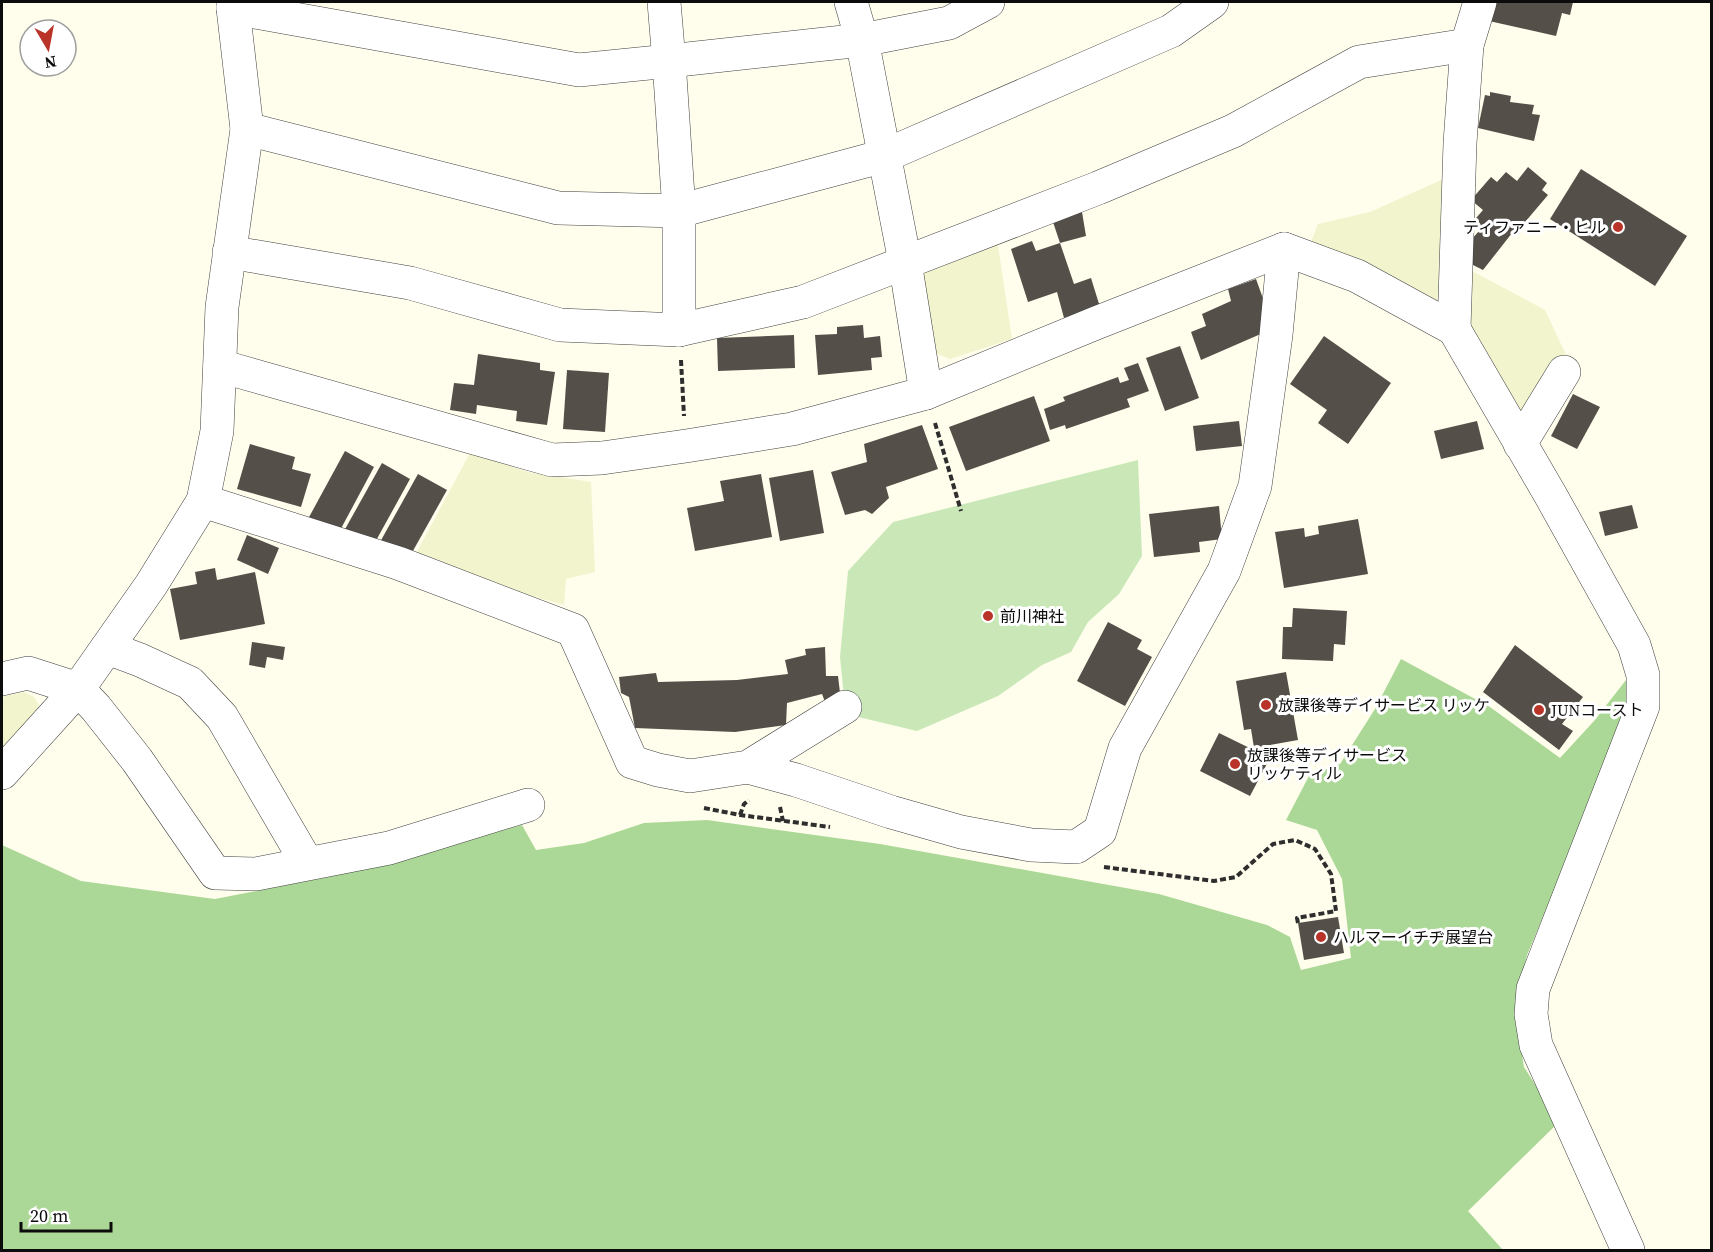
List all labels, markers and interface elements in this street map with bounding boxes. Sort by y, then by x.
north arrow [18,18,78,78]
text: N [43,51,58,75]
place label: ティファニー・ヒル [1463,216,1606,238]
marker: ティファニー・ヒル [1611,220,1625,234]
place label: 前川神社 [1000,605,1064,627]
marker: 前川神社 [981,609,995,623]
place label: 放課後等デイサービス リッケ [1278,694,1490,716]
marker: 放課後等デイサービス リッケ [1259,698,1273,712]
place label: JUNコースト [1550,699,1643,721]
marker: JUNコースト [1532,703,1546,717]
place label: 放課後等デイサービス リッケティル [1247,744,1407,784]
marker: 放課後等デイサービス リッケティル [1228,757,1242,771]
place label: ハルマーイチヂ展望台 [1333,926,1493,948]
marker: ハルマーイチヂ展望台 [1314,930,1328,944]
scale bar [21,1195,111,1233]
text: 20 m [30,1203,68,1228]

